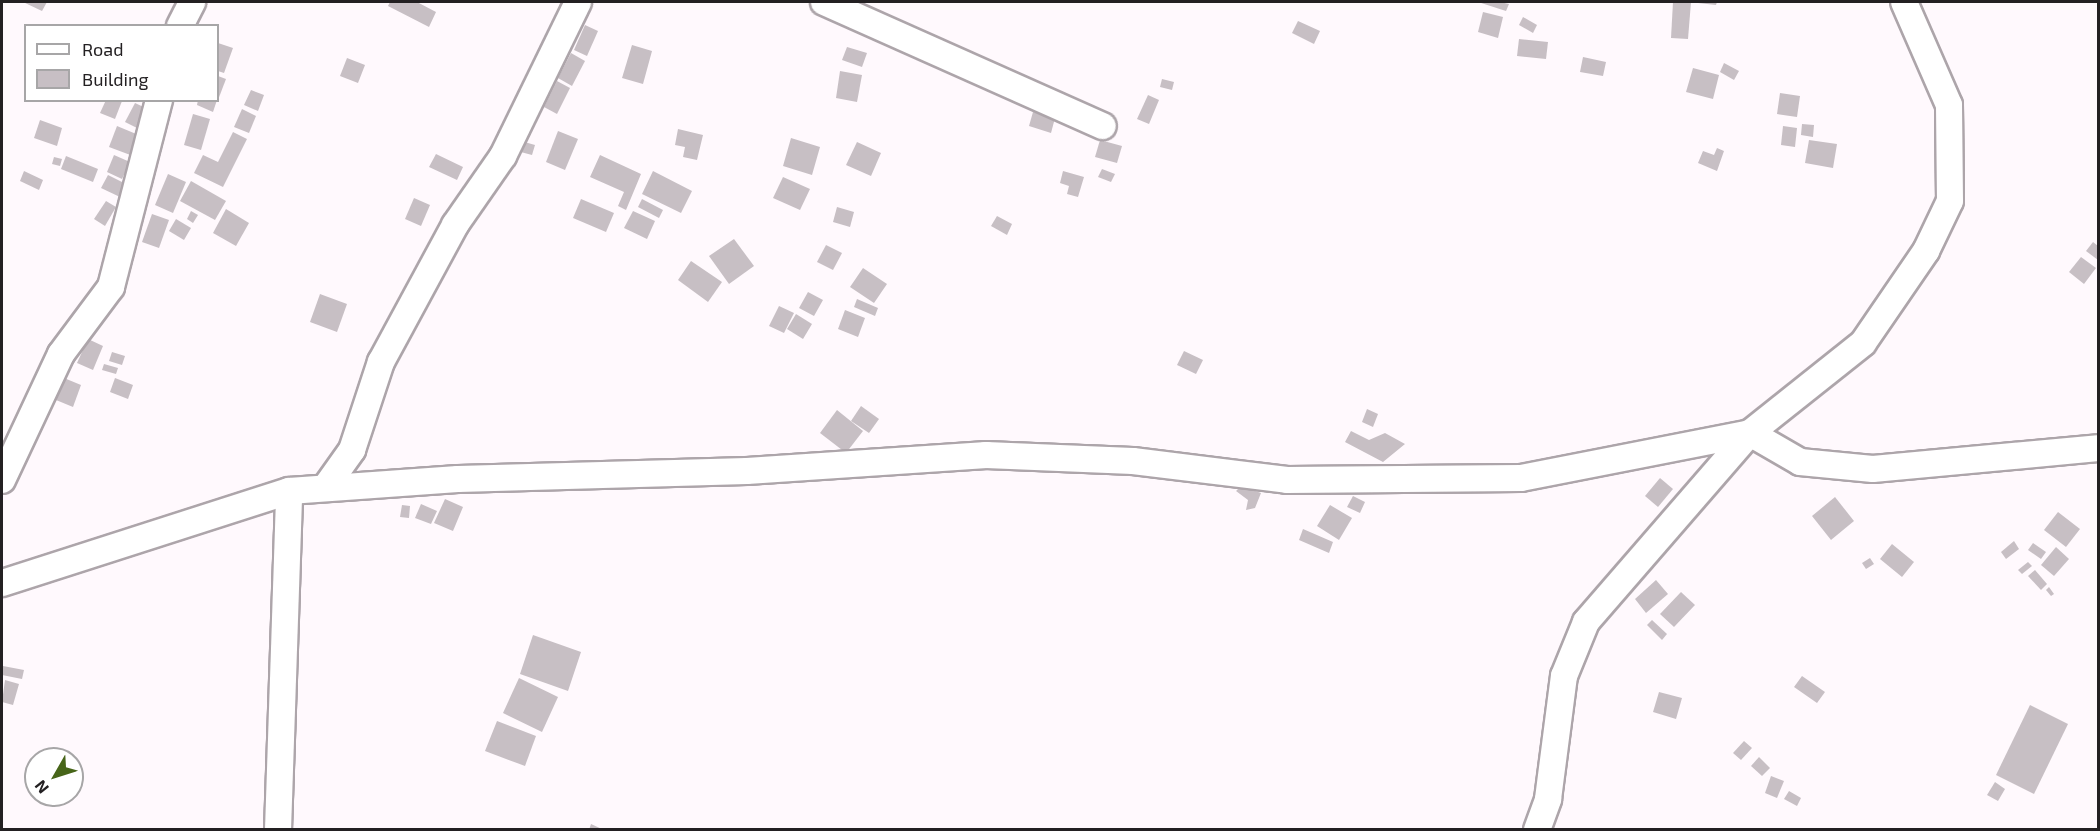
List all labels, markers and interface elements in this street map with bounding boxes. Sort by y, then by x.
legend [24,24,219,102]
text: Road [82,38,123,60]
text: Building [82,68,149,90]
north arrow [24,747,84,807]
text: N [30,777,52,798]

